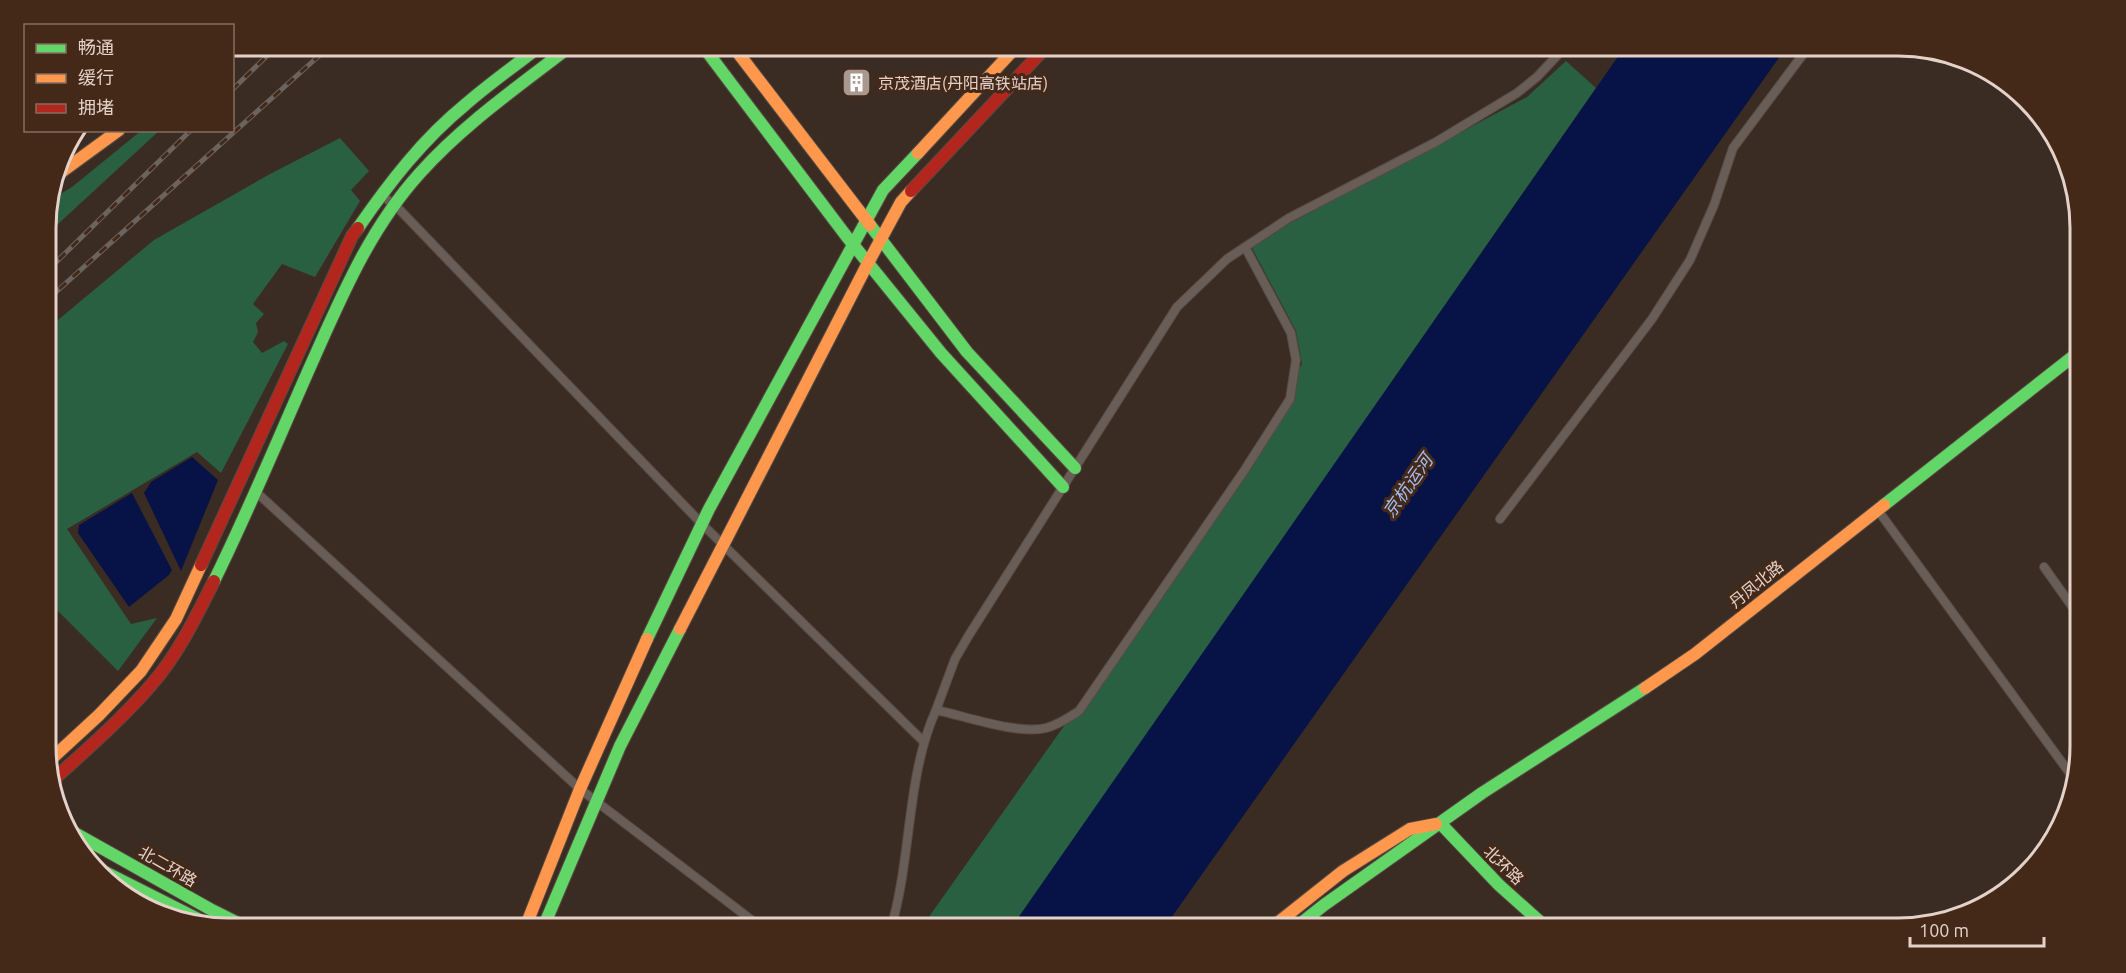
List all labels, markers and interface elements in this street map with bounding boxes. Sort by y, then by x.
legend [24,24,234,132]
text: 畅通 [78,37,114,57]
text: 缓行 [78,67,114,87]
building icon: 京茂酒店(丹阳高铁站店) [841,67,873,99]
place label: 京茂酒店(丹阳高铁站店) [878,74,1048,93]
text: 拥堵 [78,97,114,117]
water label: 京杭运河 [1378,448,1438,521]
street label: 丹凤北路 [1725,557,1787,611]
street label: 北二环路 [136,842,200,890]
street label: 北环路 [1480,842,1528,888]
scale bar [1910,910,2044,948]
text: 100 m [1919,920,1969,940]

